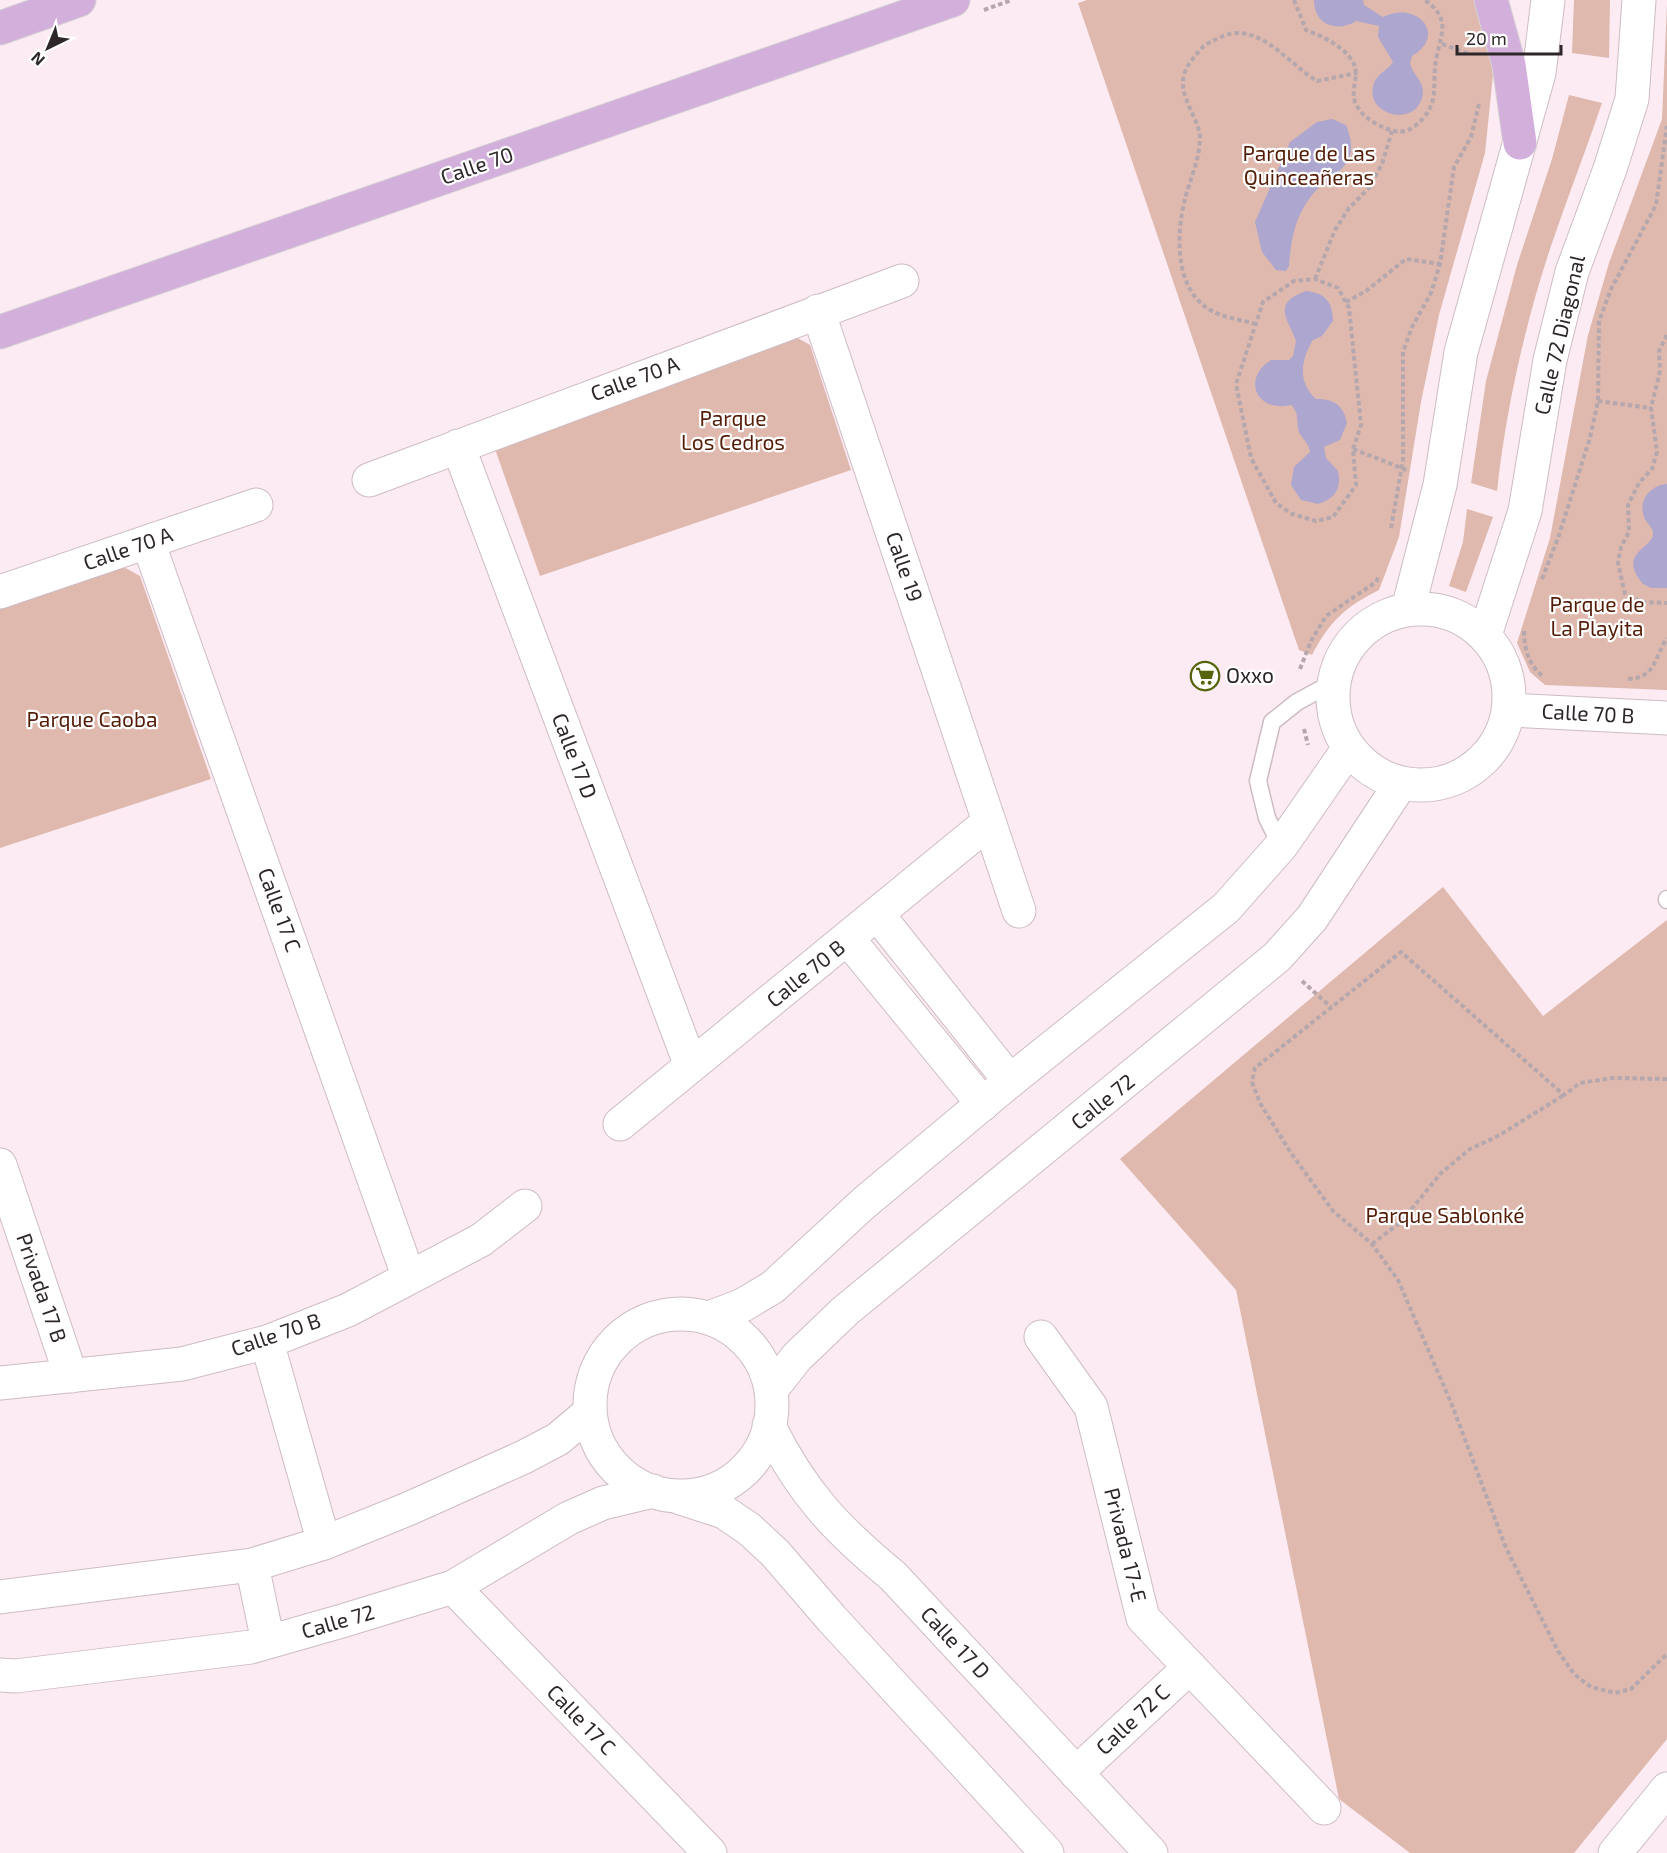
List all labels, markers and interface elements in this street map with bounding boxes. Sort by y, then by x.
north arrow [18,18,78,78]
scale bar [1457,18,1560,56]
text: 20 m [1466,27,1507,49]
text: N [27,48,48,70]
street label: Calle 70 [437,140,516,189]
park label: Parque de Las Quinceañeras [1243,140,1375,190]
street label: Calle 72 Diagonal [1528,252,1589,417]
street label: Calle 70 A [587,350,682,405]
park label: Parque Los Cedros [681,405,785,454]
street label: Calle 70 A [80,521,175,574]
street label: Calle 19 [882,528,929,605]
park label: Parque de La Playita [1549,591,1645,640]
supermarket icon: Oxxo [1189,660,1221,692]
place label: Oxxo [1226,662,1274,687]
street label: Calle 70 B [1541,698,1635,727]
park label: Parque Caoba [27,706,157,731]
street label: Calle 17 D [548,709,603,802]
street label: Calle 17 C [254,864,307,955]
street label: Calle 70 B [761,934,849,1012]
street label: Calle 72 [1065,1068,1139,1134]
park label: Parque Sablonké [1365,1202,1525,1227]
street label: Privada 17 B [12,1230,73,1345]
street label: Calle 70 B [227,1307,324,1361]
street label: Privada 17-E [1100,1485,1153,1604]
street label: Calle 72 [298,1598,377,1643]
street label: Calle 17 D [916,1601,996,1683]
street label: Calle 17 C [543,1679,622,1759]
street label: Calle 72 C [1090,1679,1174,1759]

